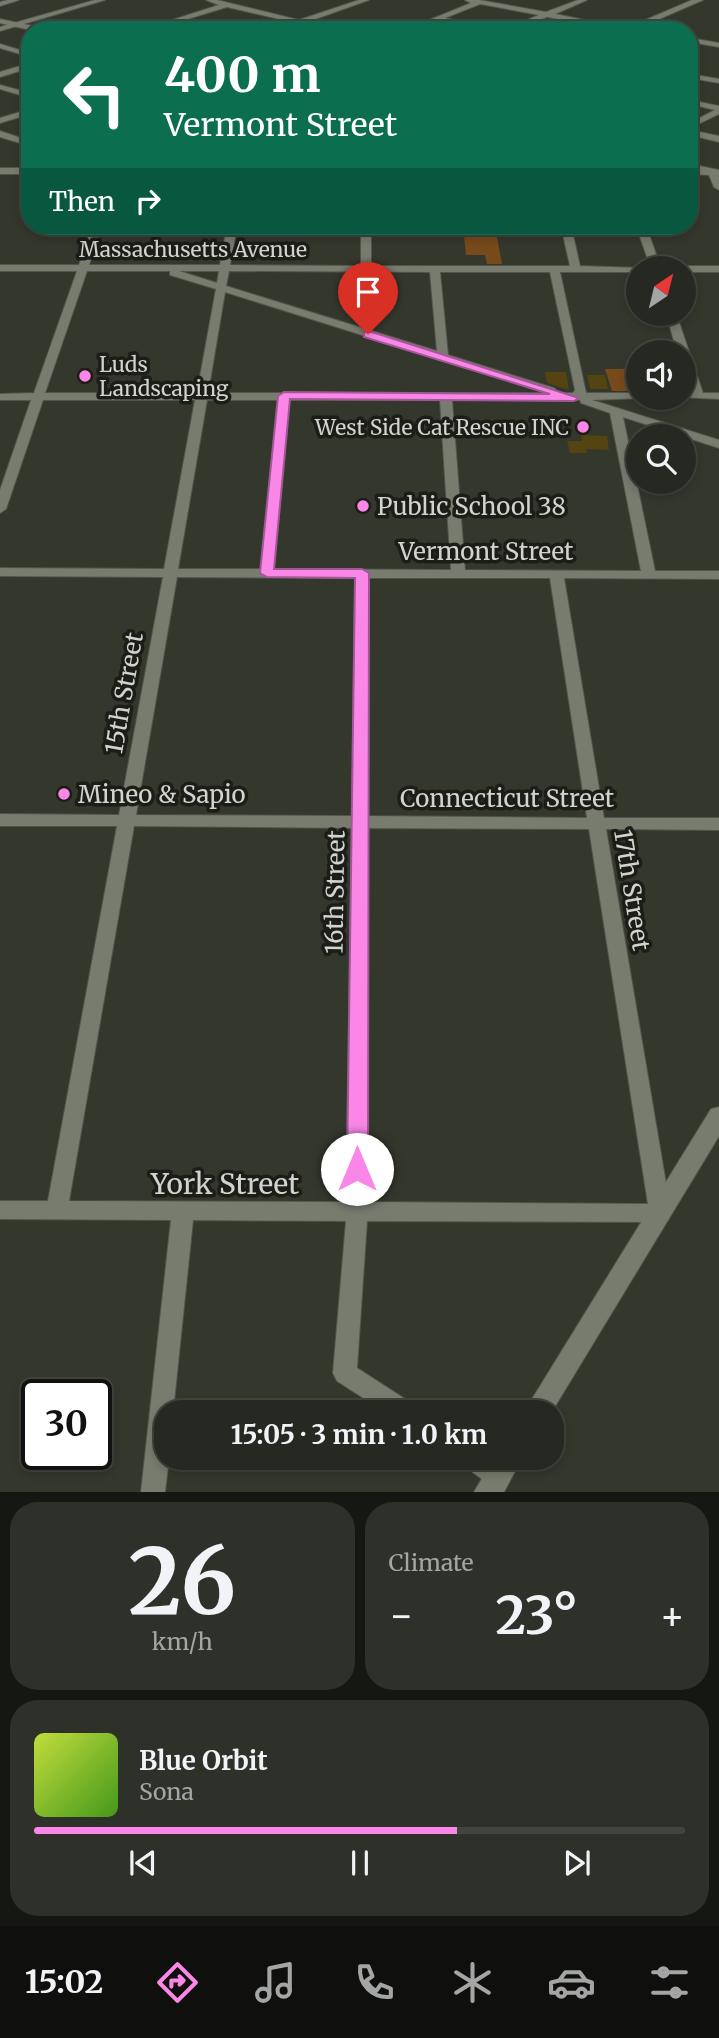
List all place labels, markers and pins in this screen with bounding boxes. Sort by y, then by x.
pin [338,262,398,334]
place label: Luds Landscaping [99,351,229,402]
marker: Luds Landscaping [77,368,93,384]
place label: West Side Cat Rescue INC [314,414,569,441]
marker: West Side Cat Rescue INC [575,419,591,435]
place label: Public School 38 [377,491,566,522]
marker: Public School 38 [355,498,371,514]
place label: Mineo & Sapio [78,779,246,810]
marker: Mineo & Sapio [56,786,72,802]

